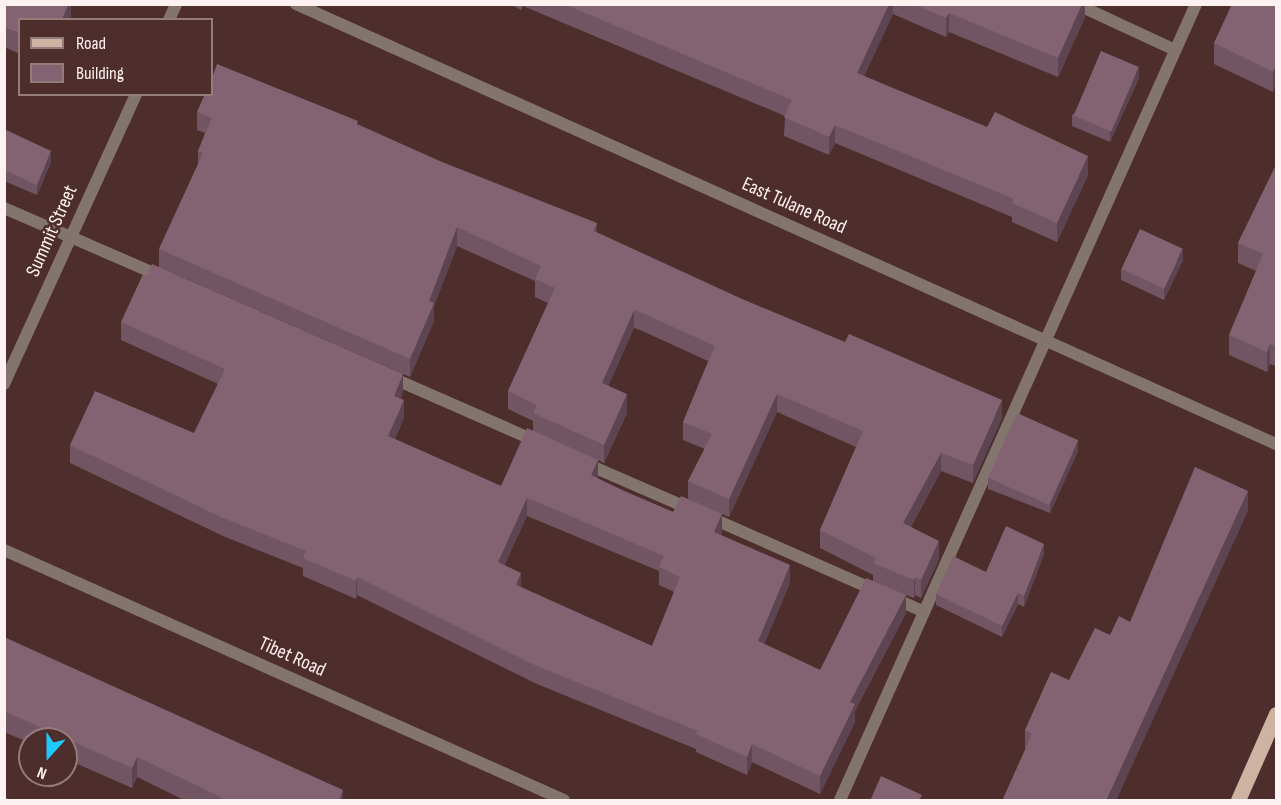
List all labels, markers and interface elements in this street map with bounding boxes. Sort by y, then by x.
legend [18,18,213,96]
text: Road [76,33,106,54]
text: Building [76,63,124,84]
street label: East Tulane Road [738,172,850,240]
street label: Summit Street [21,181,83,281]
street label: Tibet Road [255,632,329,682]
north arrow [18,727,78,787]
text: N [35,762,49,783]

